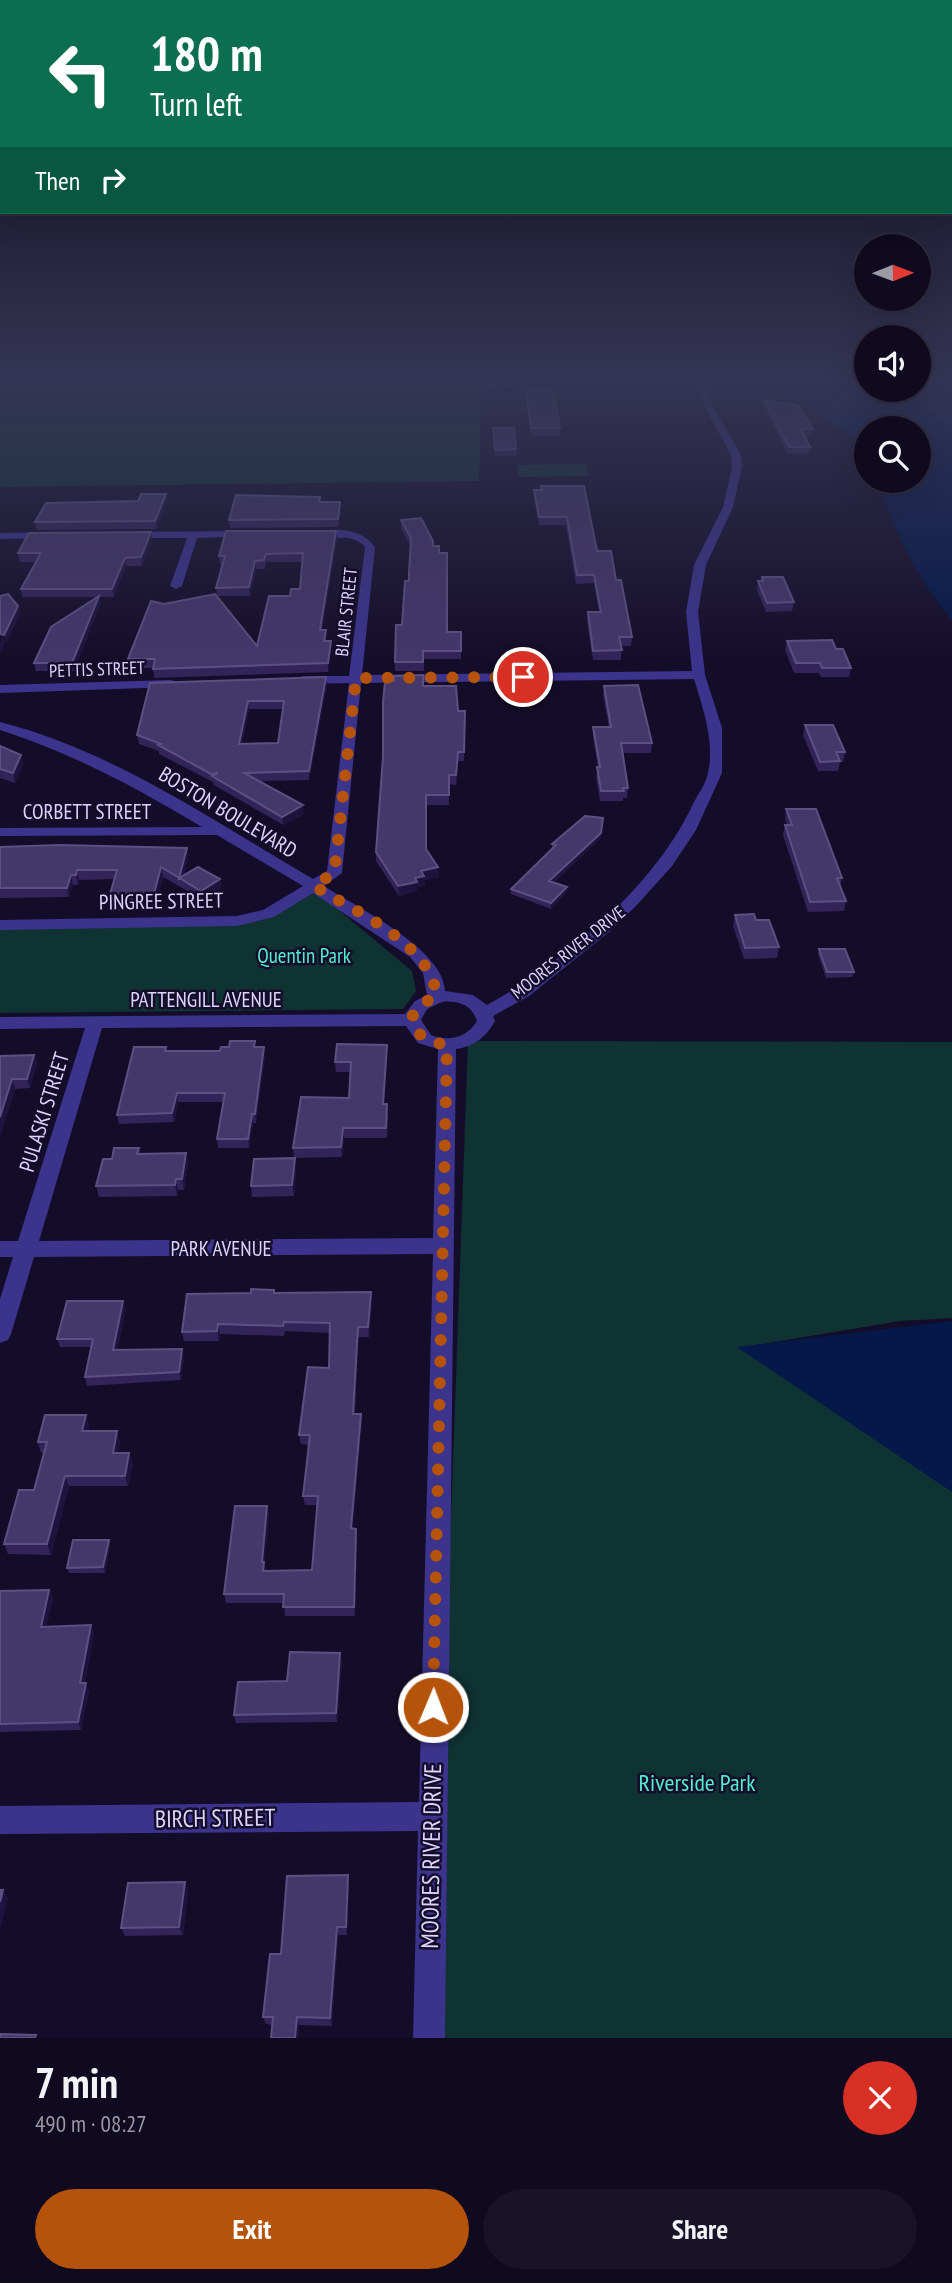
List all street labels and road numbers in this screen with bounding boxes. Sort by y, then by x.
street label: BLAIR STREET [330,566,362,658]
street label: PETTIS STREET [49,656,145,682]
street label: BOSTON BOULEVARD [154,760,302,864]
street label: CORBETT STREET [23,798,152,825]
street label: PINGREE STREET [99,886,224,916]
street label: MOORES RIVER DRIVE [506,900,630,1004]
street label: PATTENGILL AVENUE [130,986,282,1013]
street label: PULASKI STREET [13,1048,75,1175]
street label: PARK AVENUE [170,1235,272,1262]
street label: MOORES RIVER DRIVE [414,1763,448,1949]
street label: BIRCH STREET [154,1801,276,1835]

